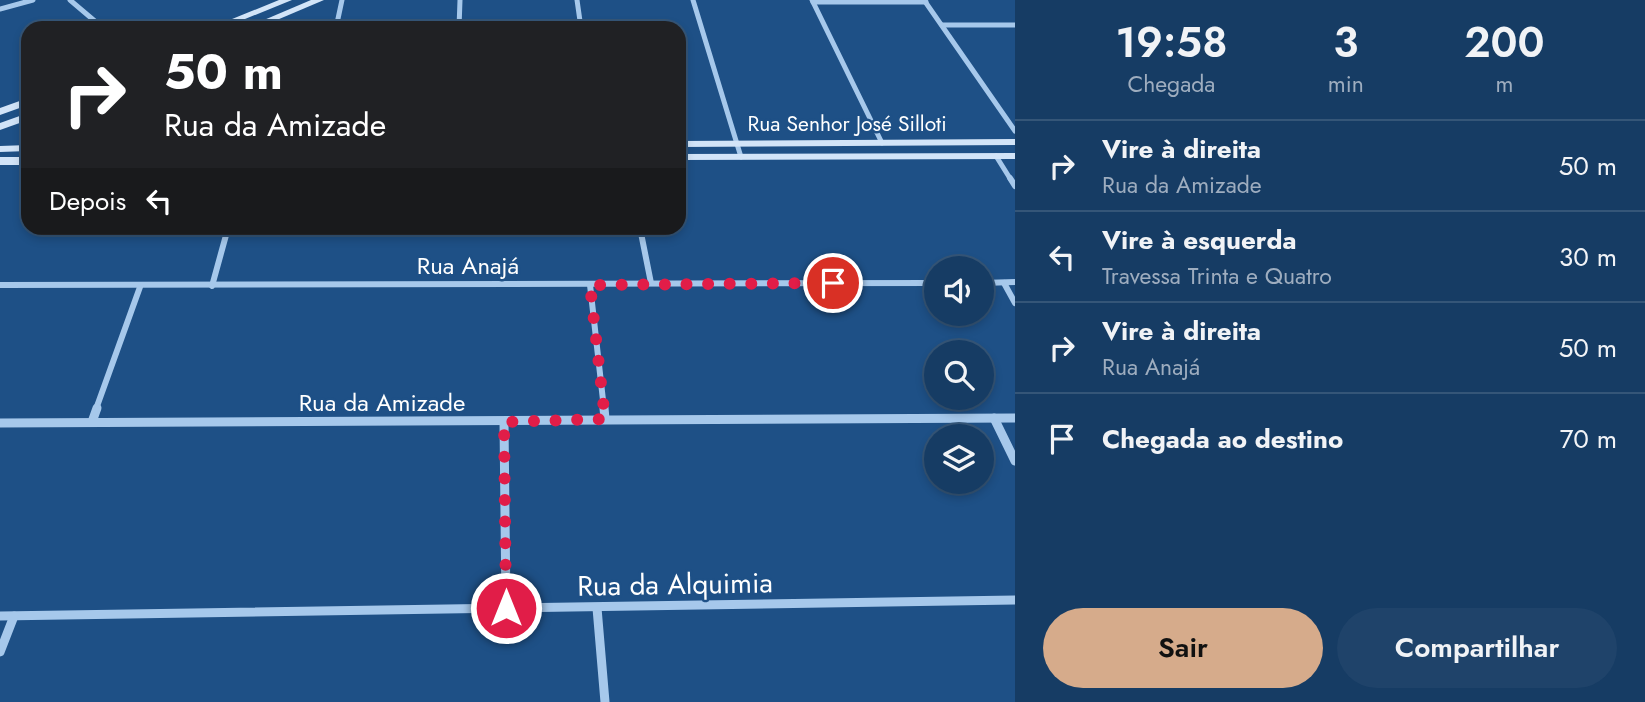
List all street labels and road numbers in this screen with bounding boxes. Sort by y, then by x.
street label: Rua Senhor José Silloti [747,109,947,139]
street label: Rua Anajá [417,248,519,283]
street label: Rua da Amizade [299,385,465,420]
street label: Rua da Alquimia [577,562,773,607]

